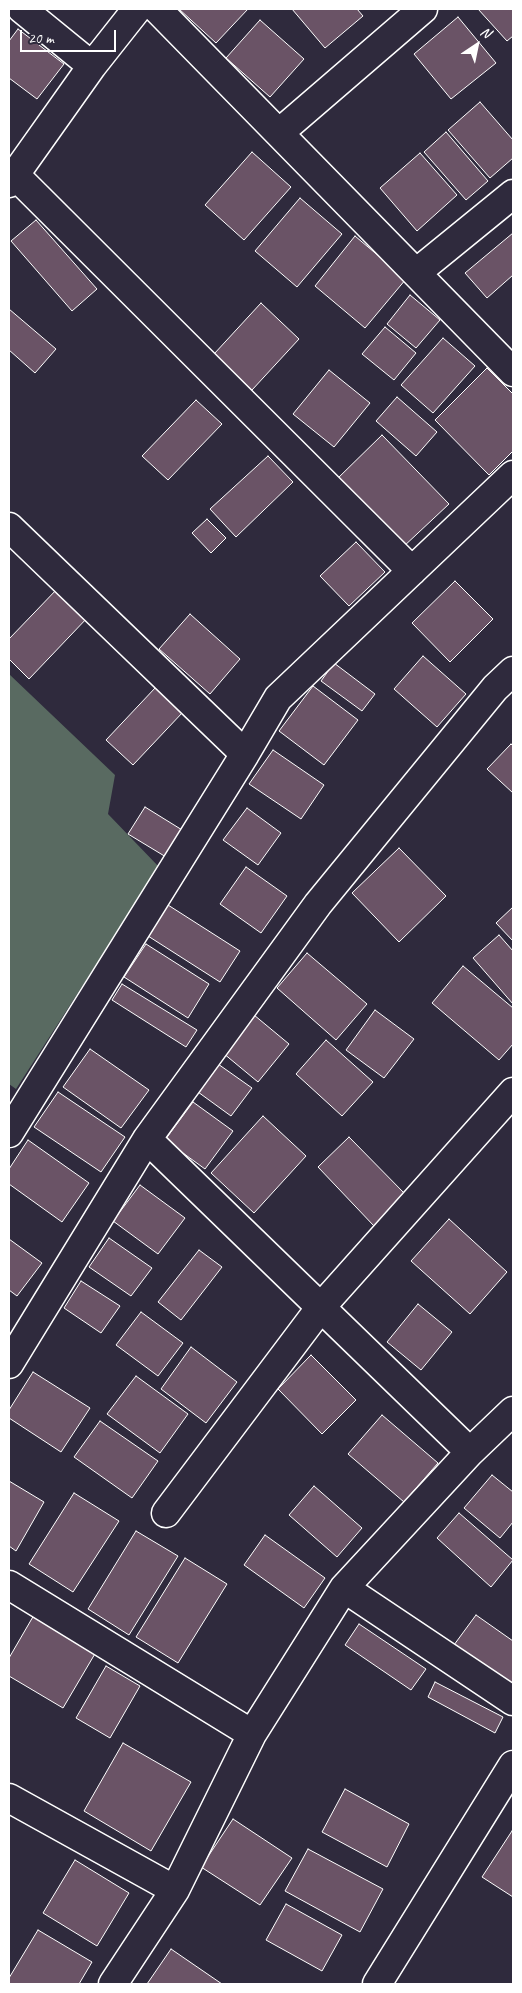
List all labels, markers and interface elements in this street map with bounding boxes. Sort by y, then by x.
scale bar [22,20,119,52]
north arrow [452,20,502,70]
text: N [477,23,494,42]
text: 20 m [28,29,54,48]

